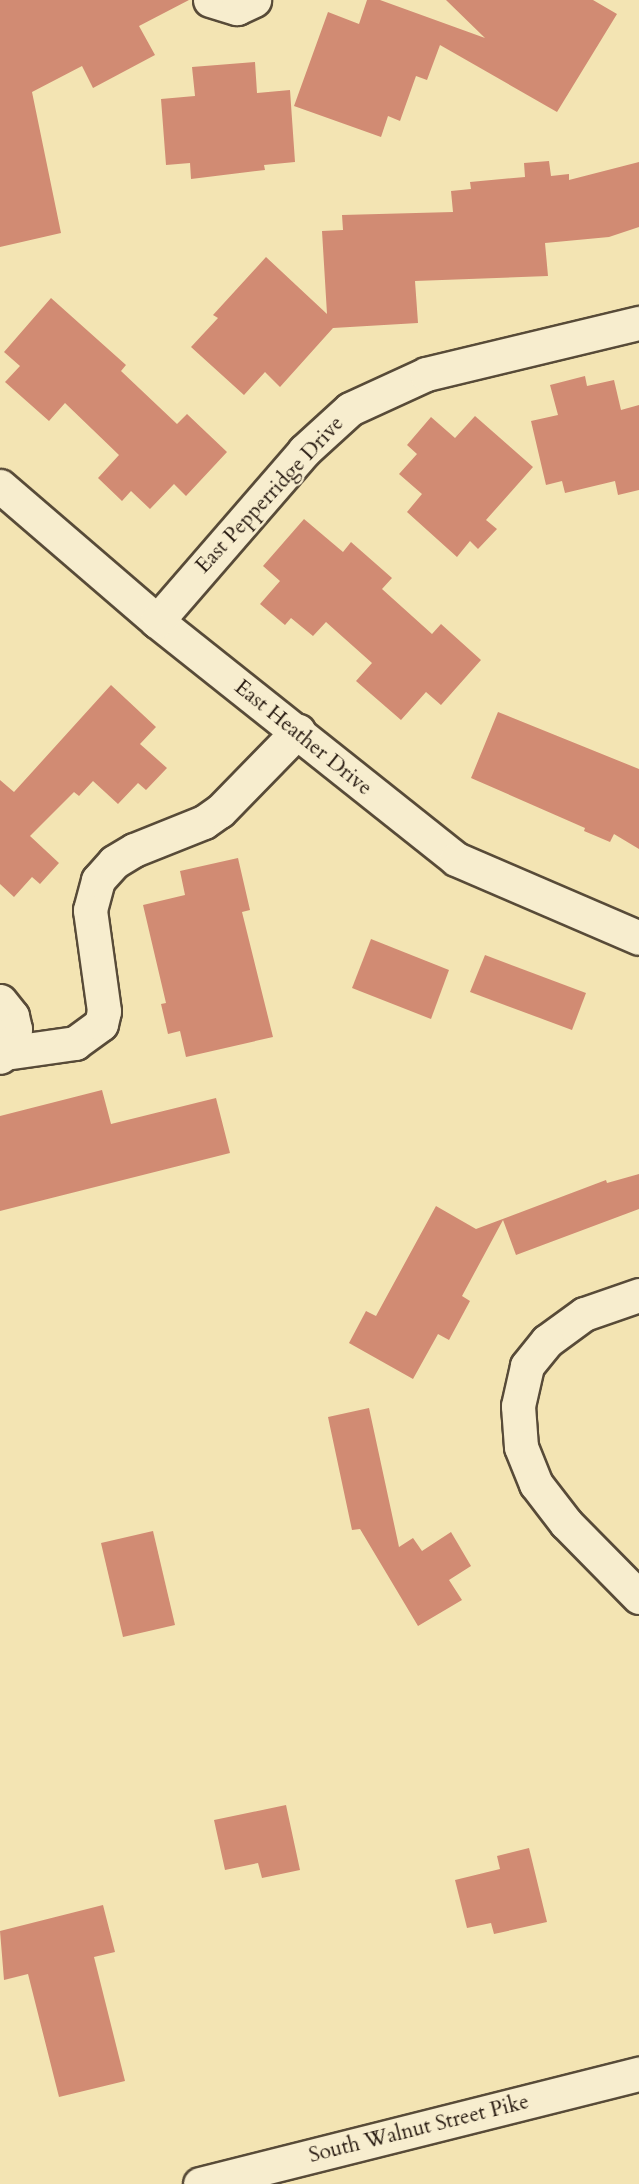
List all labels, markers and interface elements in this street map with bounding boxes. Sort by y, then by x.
street label: East Pepperridge Drive [191,411,349,579]
street label: East Heather Drive [229,675,377,801]
street label: South Walnut Street Pike [306,2089,532,2169]

